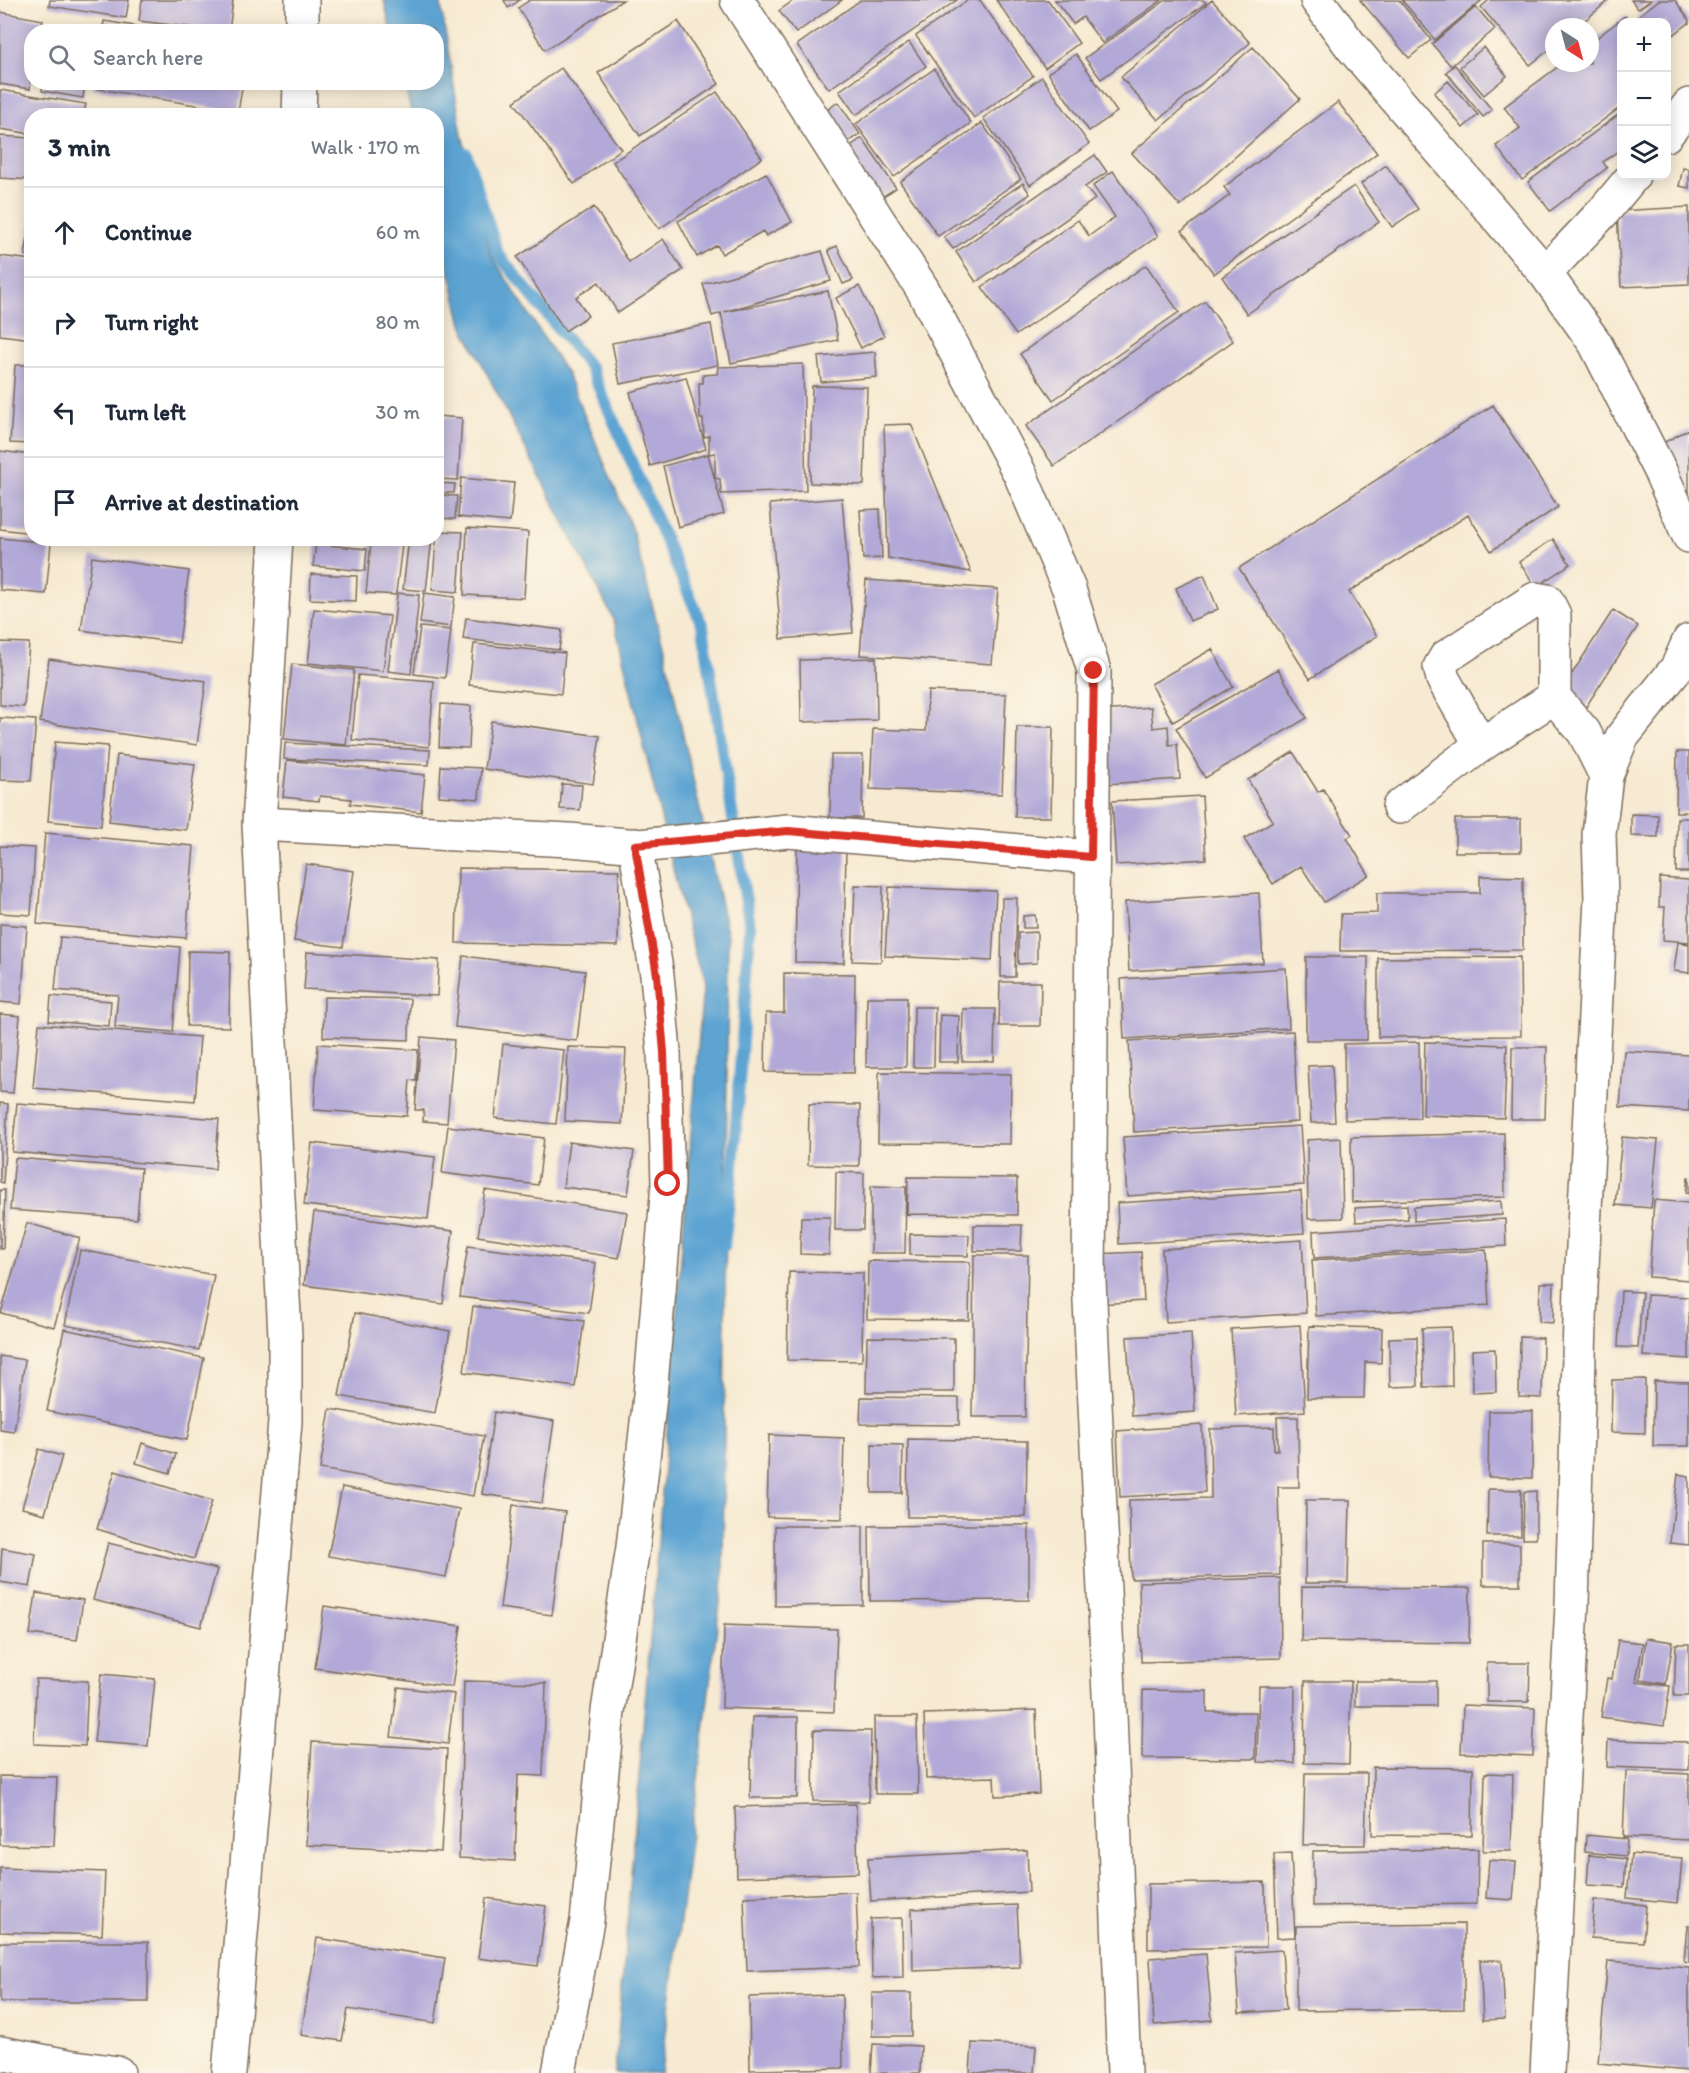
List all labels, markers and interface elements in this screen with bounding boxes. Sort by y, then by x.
north arrow [1545,18,1599,72]
map controls [1617,18,1671,180]
button: + [1617,18,1671,72]
search box [24,24,444,90]
icon: search [45,41,78,74]
text: Search here [93,44,203,71]
button: − [1617,72,1671,126]
button: layers [1617,126,1671,180]
text: 3 min [48,131,110,163]
text: Walk · 170 m [311,135,420,159]
icon: ahead [48,216,81,249]
text: Continue [105,219,192,246]
text: 60 m [376,220,420,244]
icon: right [48,306,81,339]
text: Turn right [105,309,199,336]
text: 80 m [375,310,420,334]
icon: left [48,396,81,429]
text: Turn left [105,399,186,426]
text: 30 m [375,400,420,424]
icon: arrive [48,486,81,519]
text: Arrive at destination [105,489,299,516]
route end [1080,657,1106,683]
route start [654,1170,680,1196]

